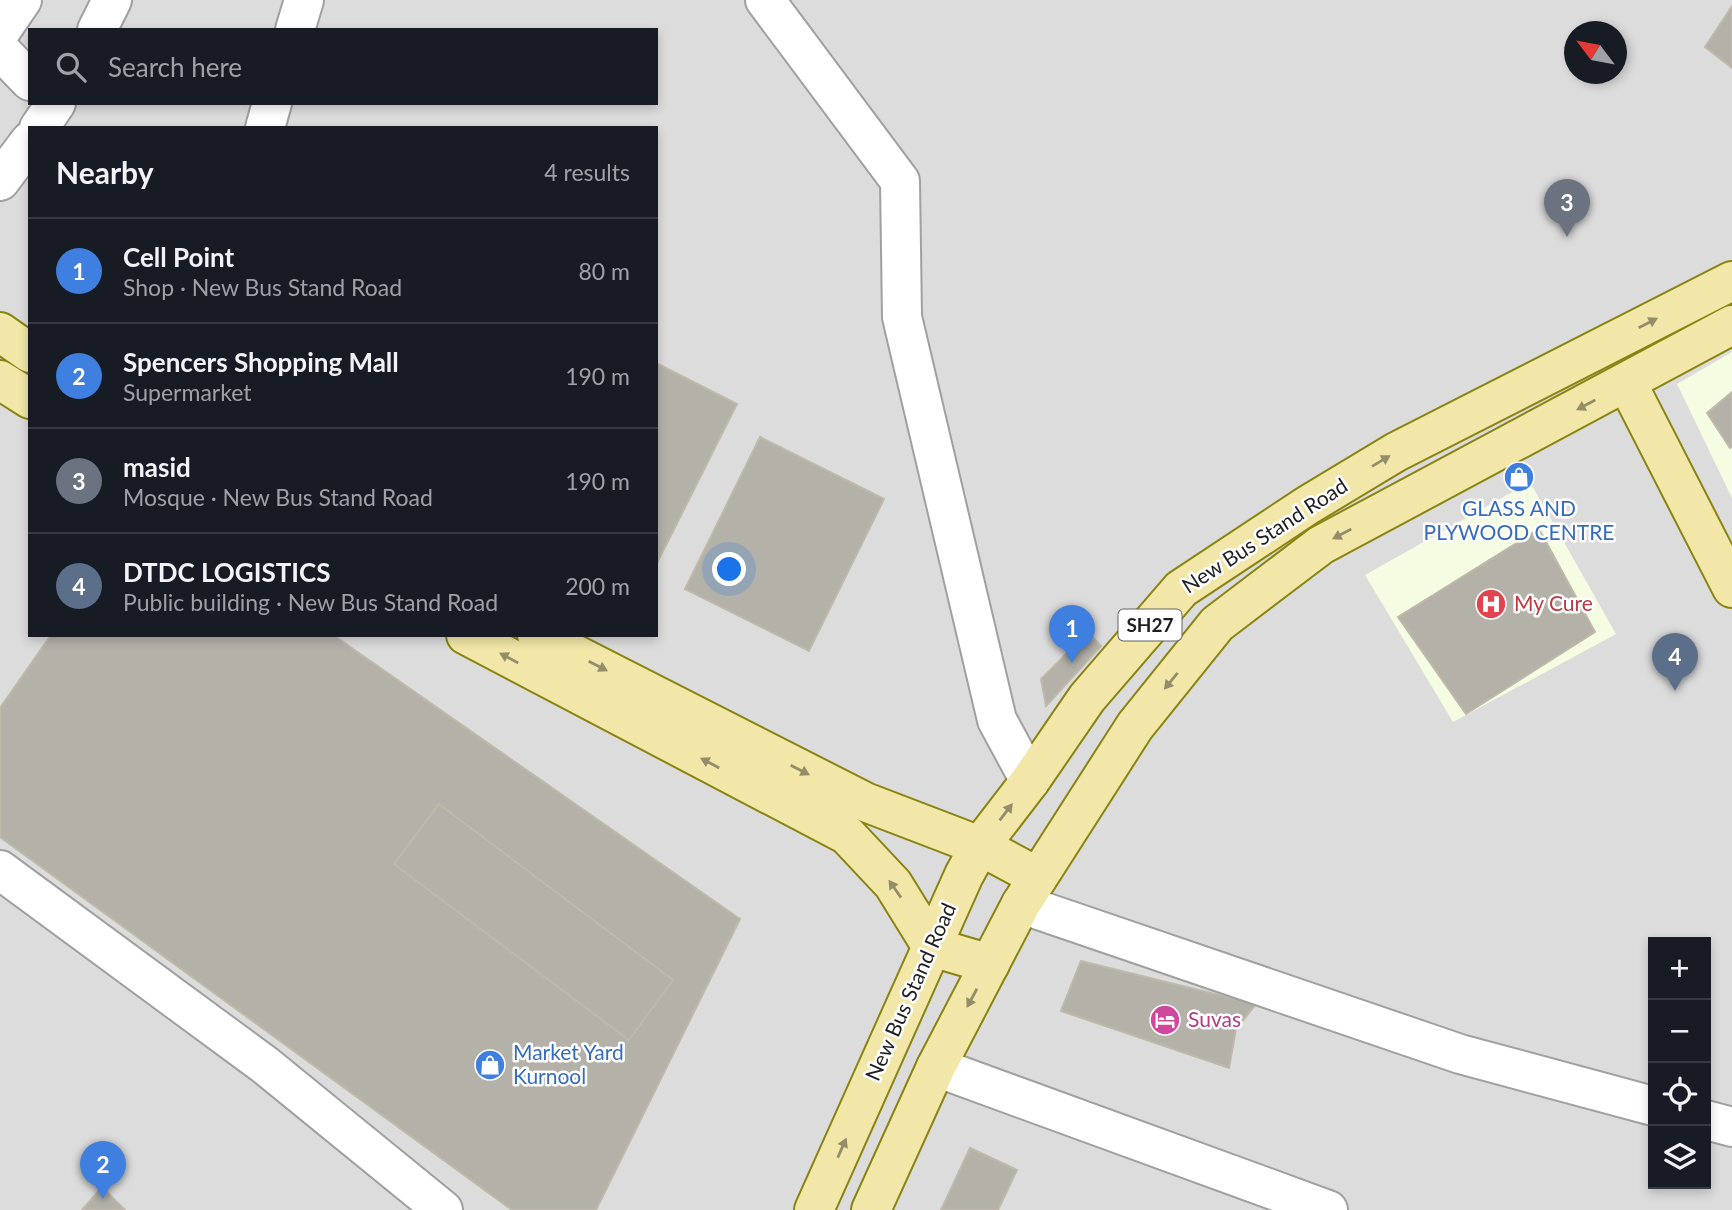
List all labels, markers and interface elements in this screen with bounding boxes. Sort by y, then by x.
north arrow [1564,21,1627,84]
search box [28,28,658,105]
icon: search [52,48,90,86]
text: Search here [108,51,242,83]
text: Nearby [56,154,154,190]
text: 4 results [544,158,630,186]
pin: 3 [1544,179,1590,237]
text: Cell Point [123,241,234,273]
text: 1 [72,257,86,285]
text: 80 m [579,257,630,285]
text: Shop · New Bus Stand Road [123,273,402,301]
one-way arrow [1639,318,1659,330]
text: Spencers Shopping Mall [123,346,399,378]
text: 2 [72,362,86,390]
text: 190 m [565,362,630,390]
text: Supermarket [123,378,252,406]
one-way arrow [1576,399,1596,410]
text: masid [123,451,191,483]
one-way arrow [1371,455,1390,467]
shop icon: GLASS AND PLYWOOD CENTRE [1502,460,1536,494]
text: 3 [72,467,86,495]
text: 190 m [565,467,630,495]
street label: New Bus Stand Road [1177,472,1351,598]
text: Mosque · New Bus Stand Road [123,483,433,511]
place label: GLASS AND PLYWOOD CENTRE [1424,495,1614,544]
one-way arrow [1332,528,1351,540]
your location [712,552,746,586]
text: DTDC LOGISTICS [123,556,330,588]
text: 4 [72,572,86,600]
text: 200 m [565,572,630,600]
hospital icon: My Cure [1474,587,1508,621]
text: Public building · New Bus Stand Road [123,588,498,616]
place label: My Cure [1514,590,1593,615]
pin: 1 [1049,605,1095,663]
road number: SH27 [1118,610,1182,640]
pin: 4 [1652,633,1698,691]
one-way arrow [498,652,518,664]
one-way arrow [588,661,608,672]
one-way arrow [1164,673,1179,690]
one-way arrow [700,758,720,769]
one-way arrow [790,764,810,775]
one-way arrow [999,803,1013,822]
one-way arrow [888,880,902,898]
street label: New Bus Stand Road [859,899,960,1084]
map controls [1648,937,1711,1189]
button: + [1648,937,1711,1000]
one-way arrow [966,988,978,1008]
button: − [1648,1000,1711,1063]
hotel icon: Suvas [1148,1003,1182,1037]
place label: Suvas [1188,1006,1241,1031]
place label: Market Yard Kurnool [513,1039,624,1088]
shop icon: Market Yard Kurnool [473,1048,507,1082]
button: locate [1648,1063,1711,1126]
button: layers [1648,1126,1711,1189]
one-way arrow [836,1138,848,1158]
pin: 2 [80,1141,126,1199]

